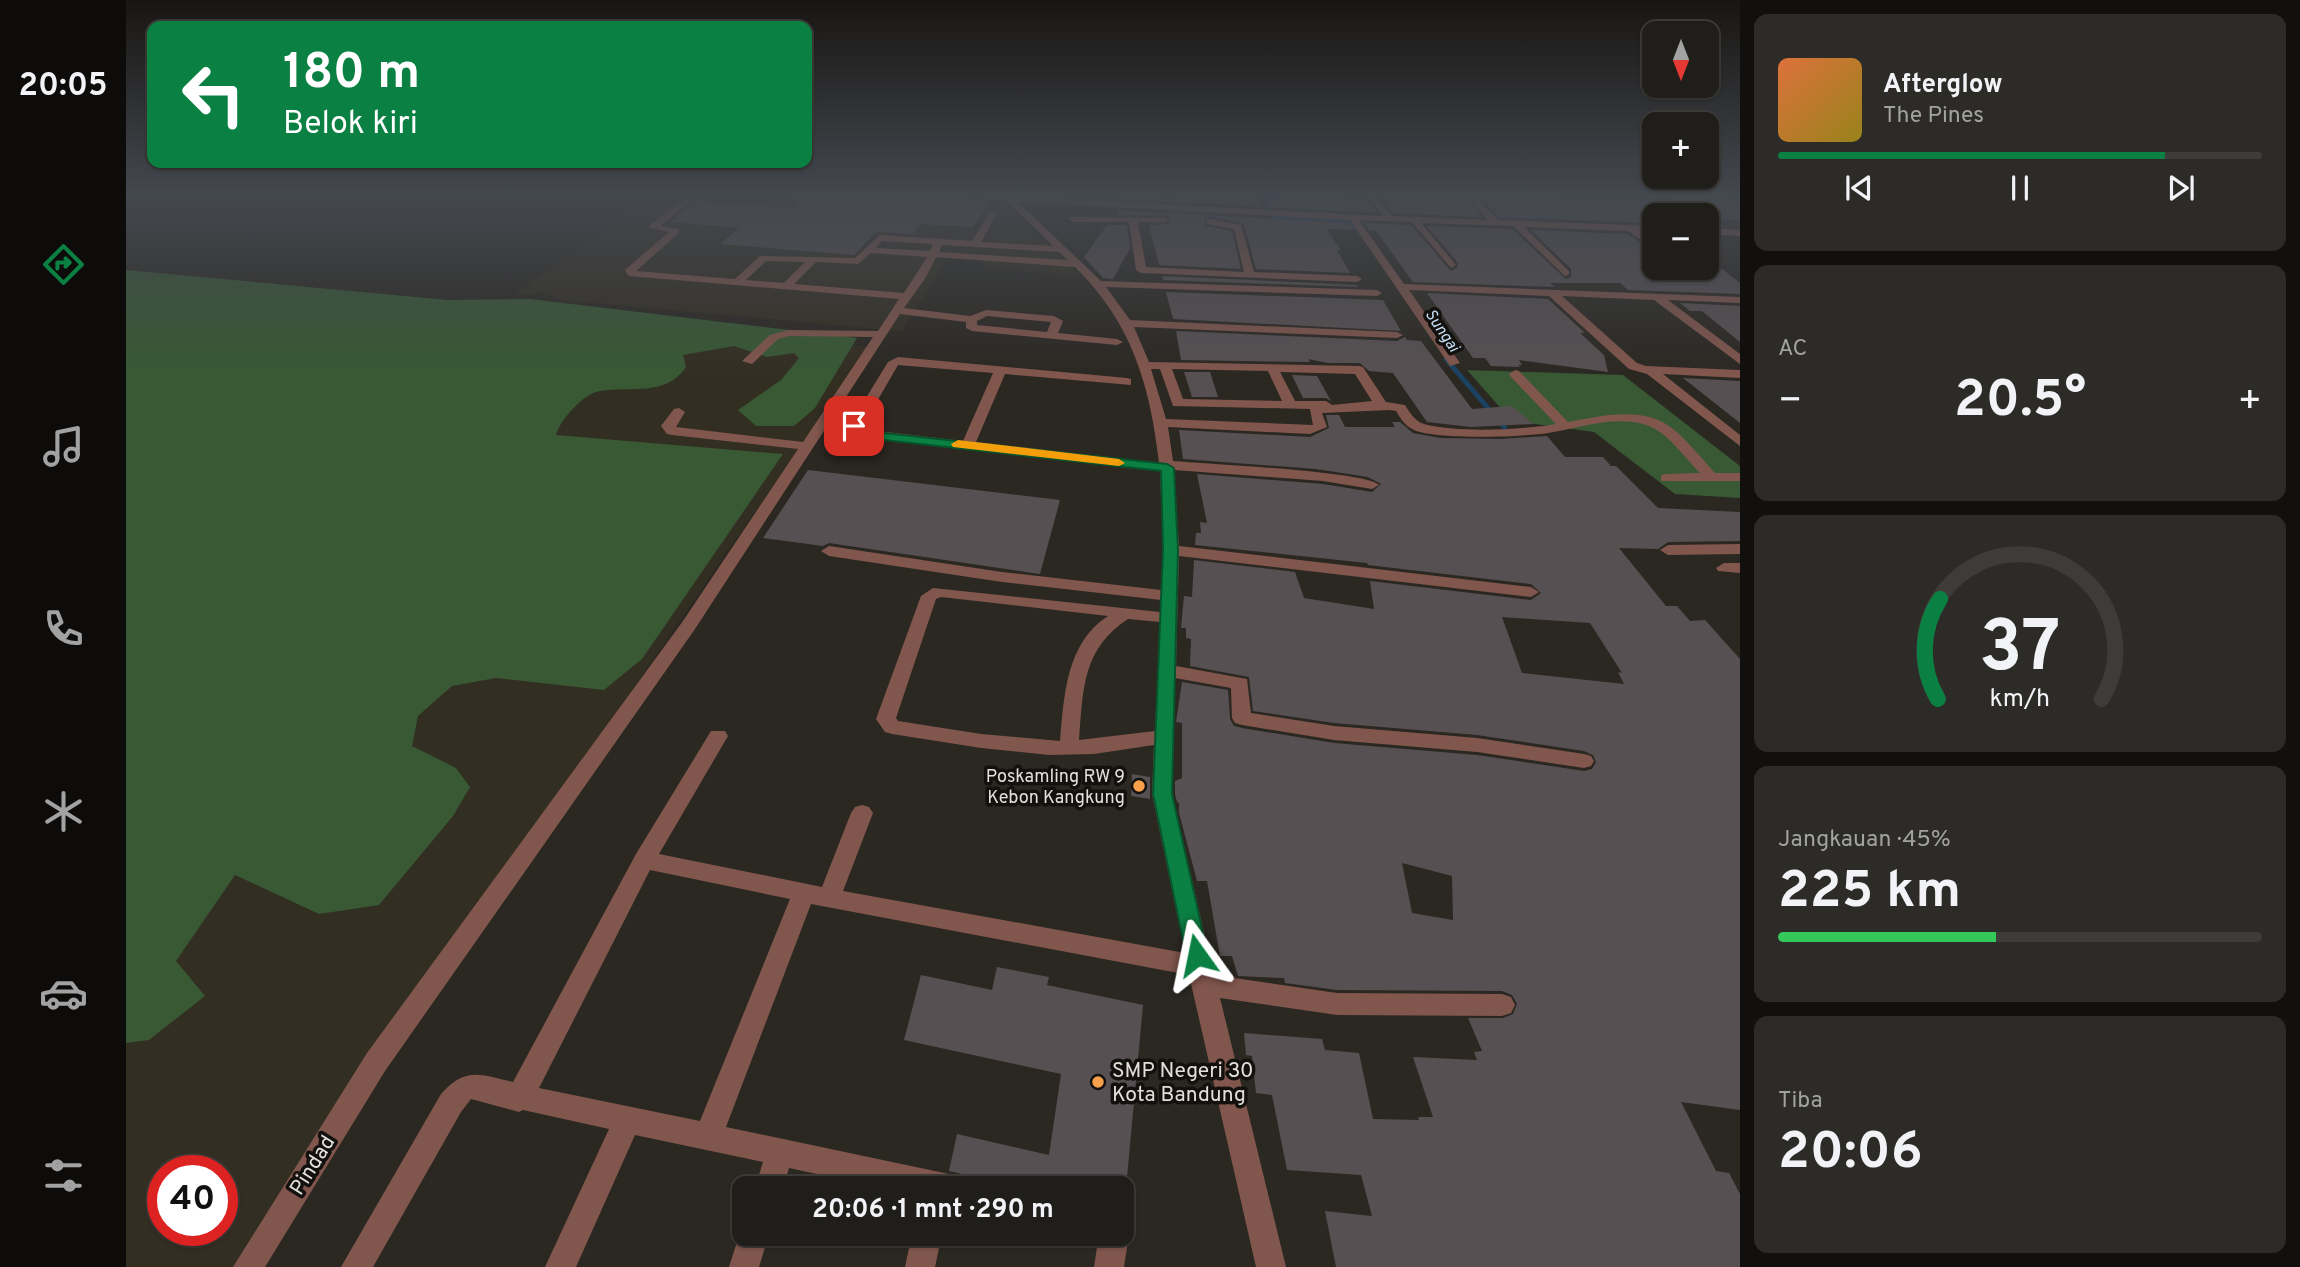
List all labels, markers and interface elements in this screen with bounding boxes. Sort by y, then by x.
north arrow [1642,21,1718,98]
map controls [1642,21,1719,280]
text: 180 m [283,44,420,106]
icon: left [168,49,259,140]
text: 20:05 [19,67,107,107]
text: Afterglow [1883,69,2003,102]
text: The Pines [1883,102,1984,131]
text: Belok kiri [283,105,418,145]
button: + [1642,112,1719,189]
icon: previous [1840,169,1878,207]
icon: pause [2001,169,2039,207]
icon: next [2162,169,2200,207]
button: − [1642,203,1719,280]
icon: directions [39,240,88,289]
water label: Sungai [1420,306,1464,357]
text: AC [1778,335,1807,364]
text: 20.5° [1954,369,2086,435]
text: − [1778,378,1803,427]
text: + [2237,378,2262,427]
pin [824,396,884,456]
icon: arrive [835,407,873,445]
icon: music [39,422,88,471]
icon: phone [39,604,88,653]
text: 37 [1979,606,2061,698]
text: km/h [1990,684,2050,716]
place label: Poskamling RW 9 Kebon Kangkung [986,766,1125,810]
marker: Poskamling RW 9 Kebon Kangkung [1131,778,1147,794]
icon: climate [39,787,88,836]
text: Jangkauan · 45% [1778,826,1951,855]
text: 225 km [1778,860,1961,926]
position arrow [1160,918,1234,992]
icon: car [39,969,88,1018]
place label: SMP Negeri 30 Kota Bandung [1112,1058,1254,1109]
marker: SMP Negeri 30 Kota Bandung [1090,1074,1106,1090]
text: Tiba [1778,1087,1823,1116]
text: 20:06 [1778,1121,1923,1187]
street label: Pindad [284,1131,342,1201]
icon: filters [39,1151,88,1200]
speed limit sign: 40 [147,1155,238,1246]
text: 20:06 · 1 mnt · 290 m [812,1194,1054,1227]

